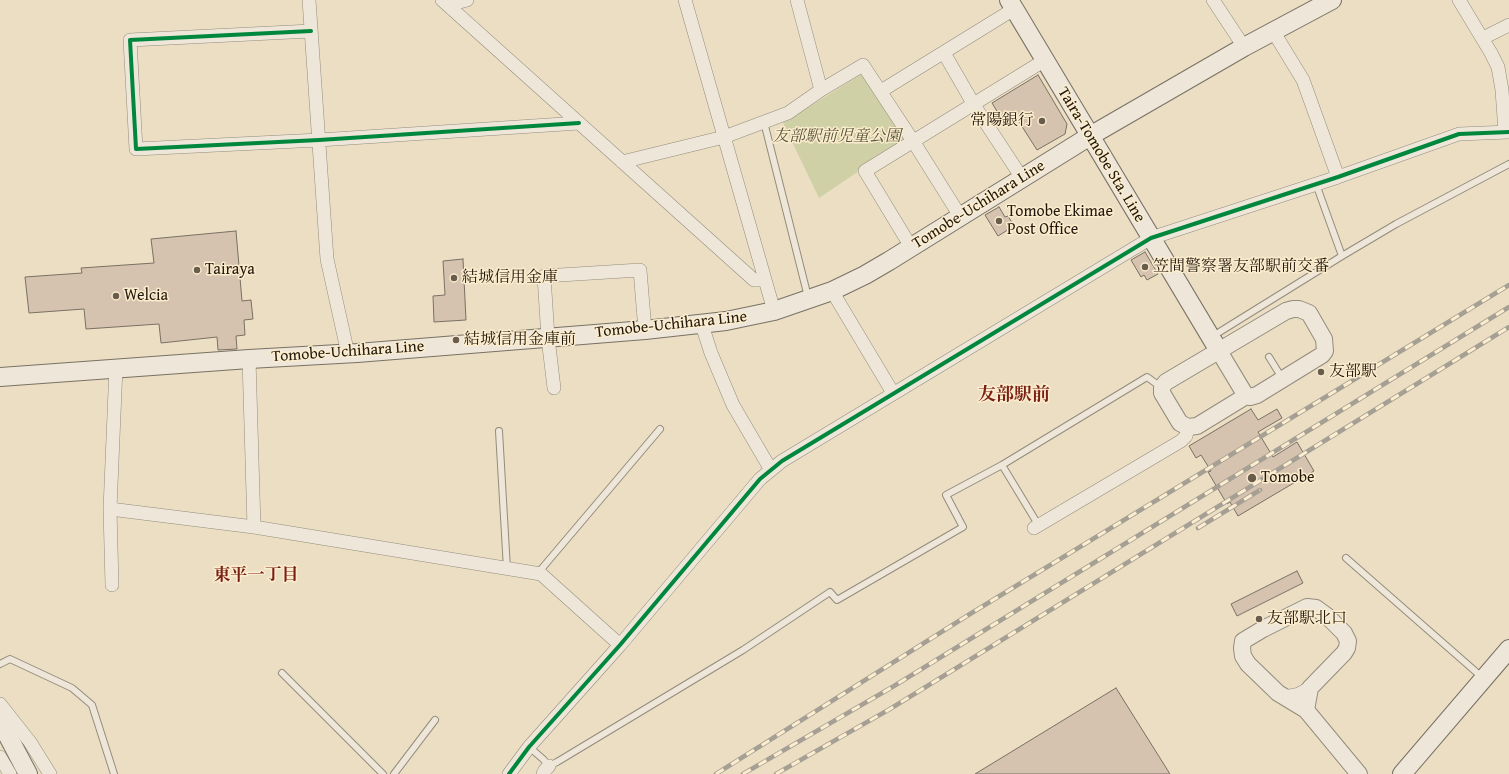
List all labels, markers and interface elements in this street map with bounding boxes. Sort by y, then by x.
street label: Taira-Tomobe Sta. Line [1053,84,1149,226]
place label: 常陽銀行 [970,111,1034,131]
marker: 常陽銀行 [1037,116,1047,126]
park label: 友部駅前児童公園 [773,127,901,147]
street label: Tomobe-Uchihara Line [909,156,1049,254]
place label: Tomobe Ekimae Post Office [1007,202,1113,240]
marker: Tomobe Ekimae Post Office [994,216,1004,226]
place label: 笠間警察署友部駅前交番 [1153,257,1329,277]
place label: Tairaya [205,260,255,280]
marker: 笠間警察署友部駅前交番 [1140,262,1150,272]
marker: Tairaya [192,265,202,275]
place label: 結城信用金庫 [462,268,558,288]
marker: 結城信用金庫 [449,273,459,283]
place label: Welcia [124,286,168,306]
marker: Welcia [111,291,121,301]
street label: Tomobe-Uchihara Line [594,307,748,343]
place label: 結城信用金庫前 [464,330,576,350]
marker: 結城信用金庫前 [451,335,461,345]
street label: Tomobe-Uchihara Line [271,337,425,367]
place label: 友部駅 [1329,362,1377,382]
marker: 友部駅 [1316,367,1326,377]
district label: 友部駅前 [978,384,1050,406]
place label: Tomobe [1261,468,1315,488]
marker: Tomobe [1246,472,1258,484]
district label: 東平一丁目 [214,566,298,586]
place label: 友部駅北口 [1267,609,1347,629]
marker: 友部駅北口 [1254,614,1264,624]

